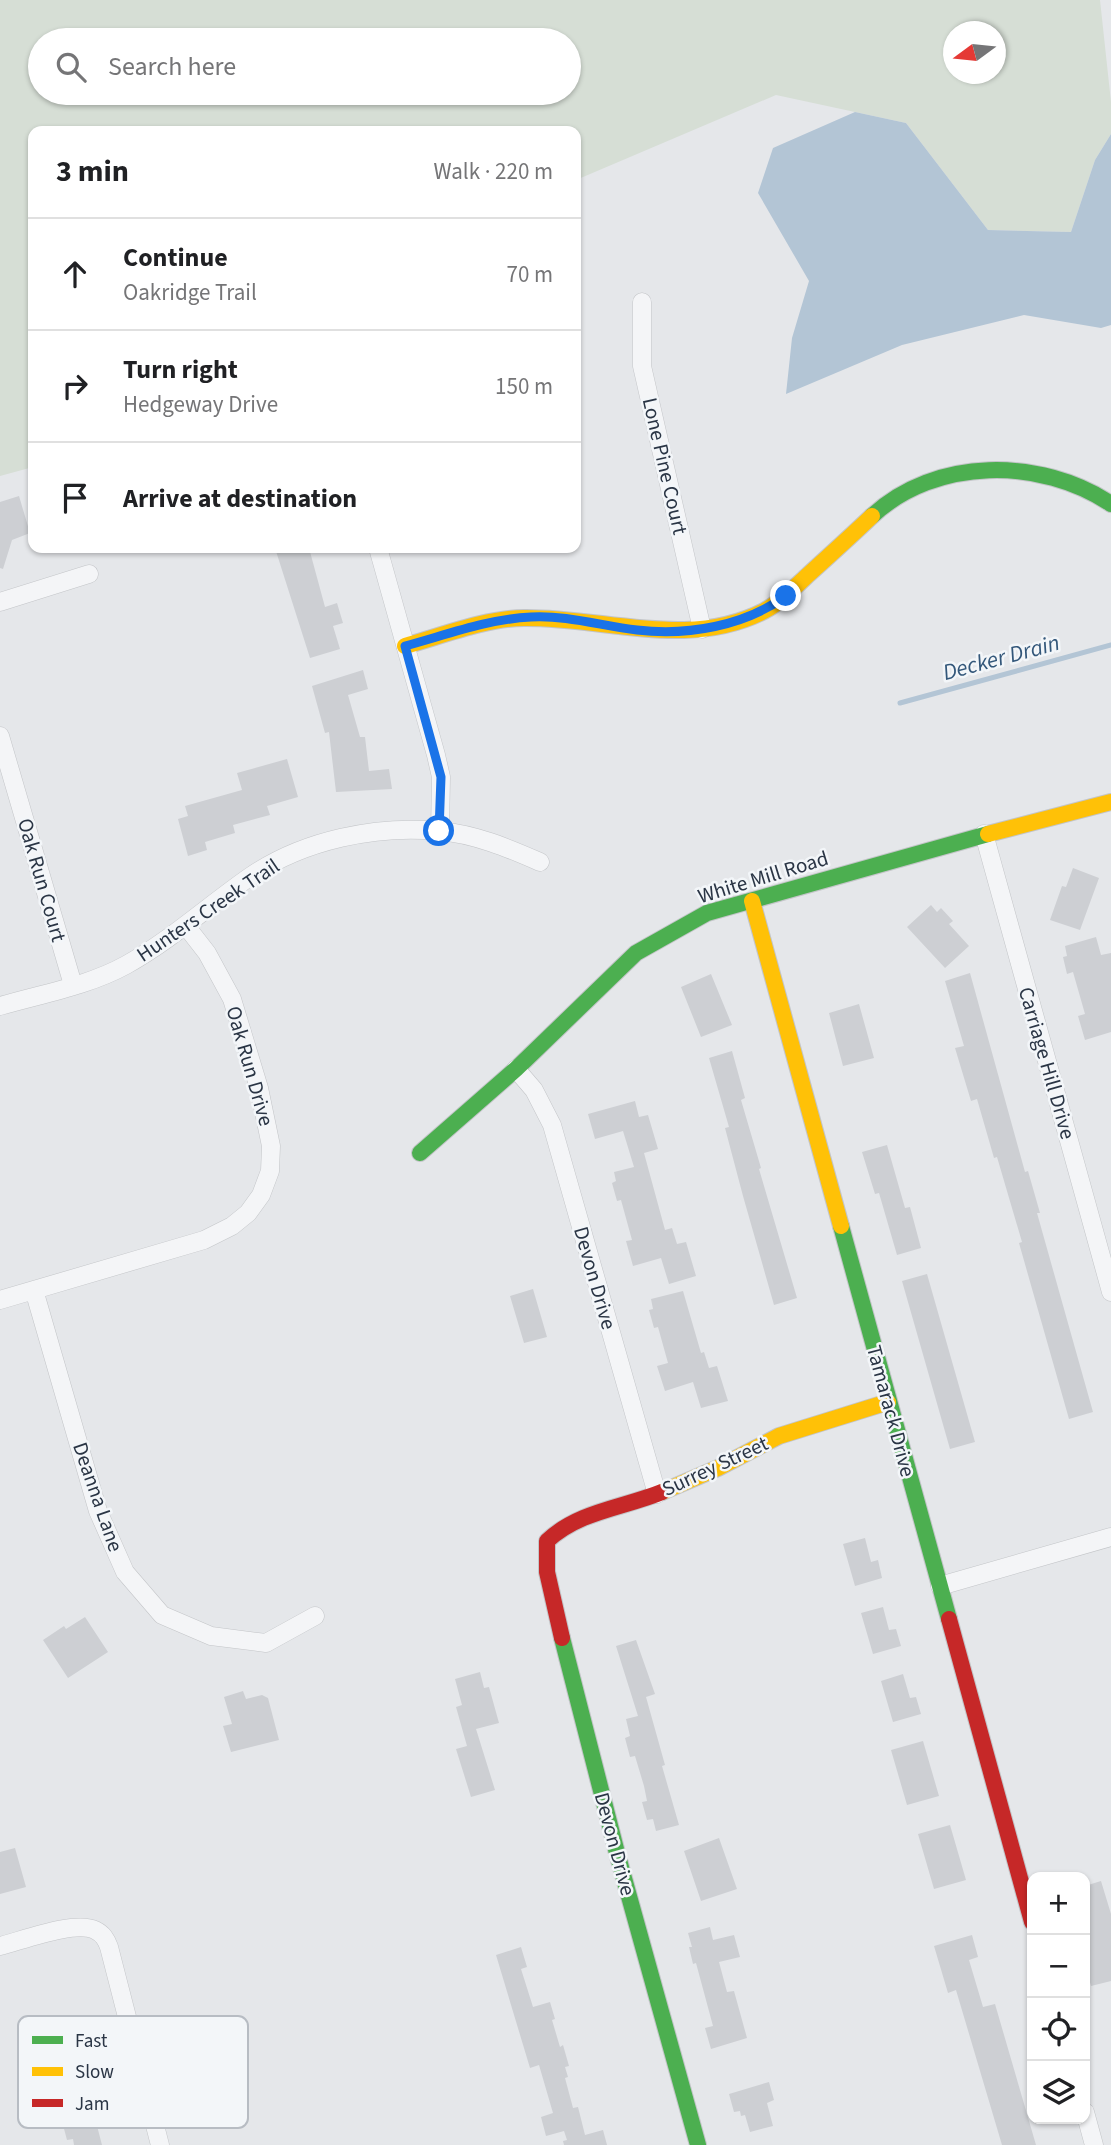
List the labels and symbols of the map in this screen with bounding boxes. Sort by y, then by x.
north arrow [943,21,1006,84]
street label: Lone Pine Court [635,395,695,537]
route end [770,580,801,611]
water label: Decker Drain [939,626,1063,689]
street label: Oak Run Court [10,815,74,945]
route start [423,815,454,846]
street label: White Mill Road [694,843,832,911]
street label: Hunters Creek Trail [131,851,285,969]
street label: Carriage Hill Drive [1011,983,1083,1143]
street label: Oak Run Drive [219,1002,281,1130]
street label: Devon Drive [566,1223,624,1333]
street label: Tamarack Drive [859,1342,923,1480]
street label: Surrey Street [657,1428,773,1504]
street label: Deanna Lane [65,1438,131,1556]
street label: Devon Drive [587,1789,643,1899]
legend [18,2016,248,2128]
text: Fast [75,2028,108,2055]
text: Slow [75,2059,114,2086]
text: Jam [75,2091,109,2118]

